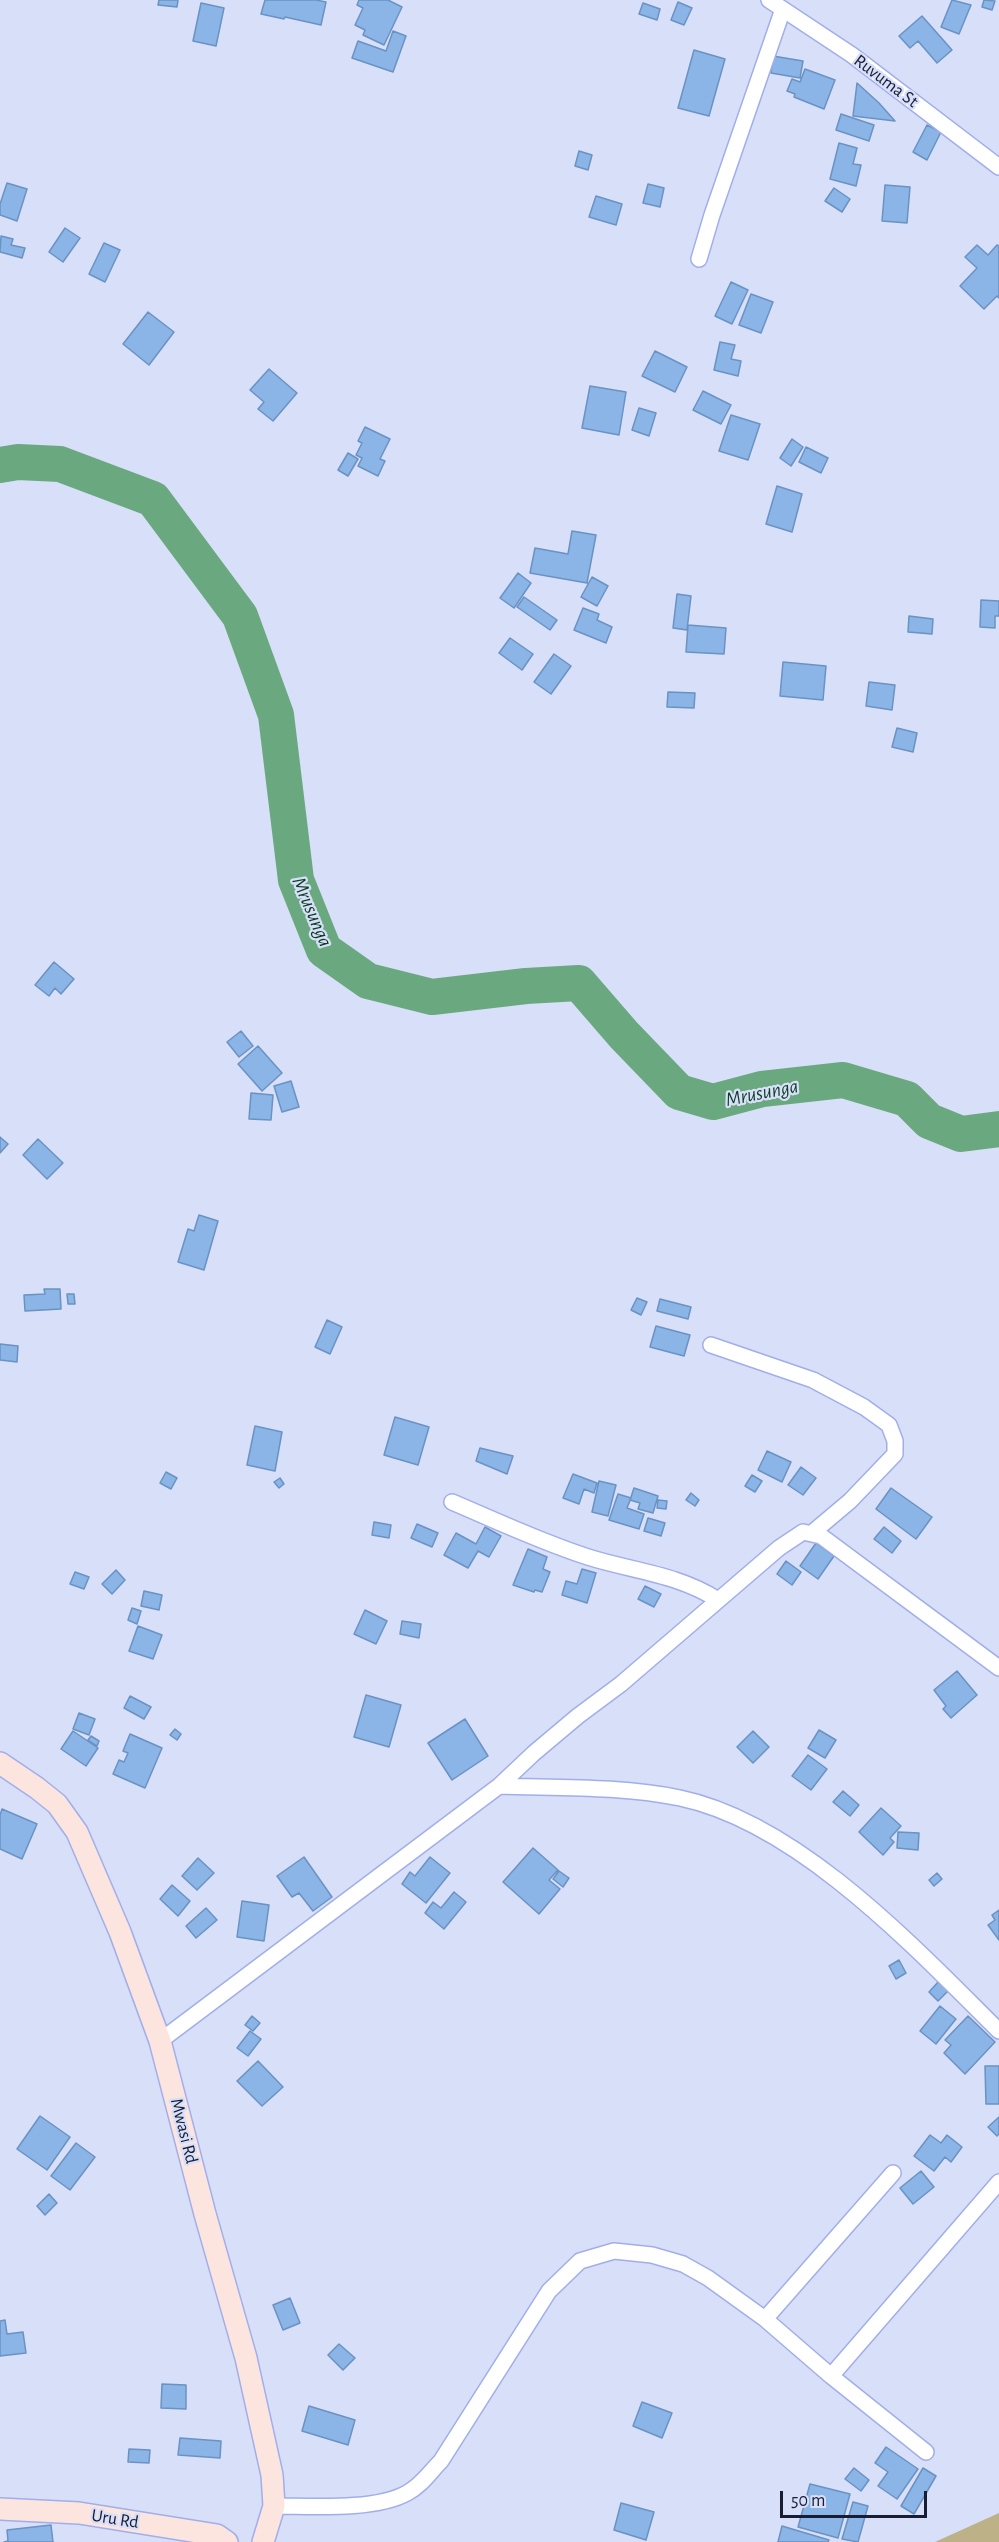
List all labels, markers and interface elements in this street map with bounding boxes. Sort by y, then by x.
street label: Ruvuma St [850,50,922,112]
water label: Mrusunga [287,873,337,951]
water label: Mrusunga [724,1074,800,1112]
street label: Mwasi Rd [165,2096,203,2166]
scale bar [783,2479,930,2517]
text: 50 m [791,2492,825,2510]
street label: Uru Rd [90,2505,140,2533]

